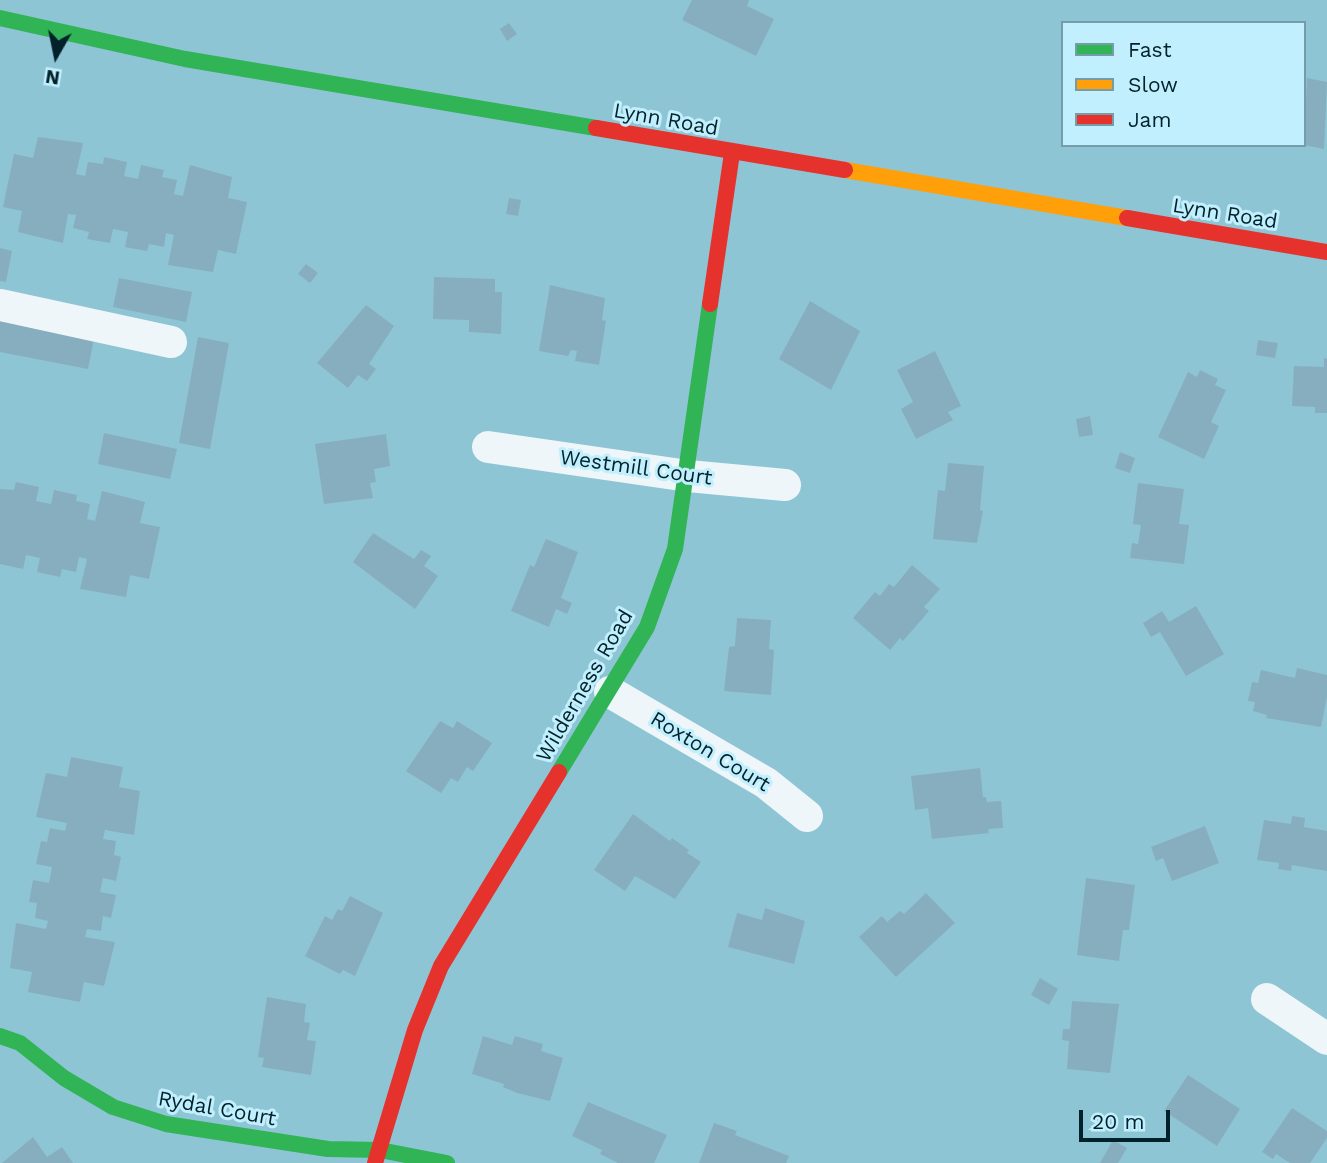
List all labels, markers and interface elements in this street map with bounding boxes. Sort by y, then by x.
north arrow [21,21,91,91]
legend [1061,21,1306,147]
text: Fast [1128,37,1172,62]
text: N [44,65,61,90]
text: Slow [1128,72,1178,97]
street label: Lynn Road [612,98,720,142]
text: Jam [1128,107,1171,132]
street label: Lynn Road [1171,193,1279,235]
street label: Westmill Court [558,445,714,491]
street label: Wilderness Road [531,605,639,767]
street label: Roxton Court [646,706,774,798]
street label: Rydal Court [156,1086,278,1132]
scale bar [1082,1096,1173,1140]
text: 20 m [1092,1109,1144,1134]

